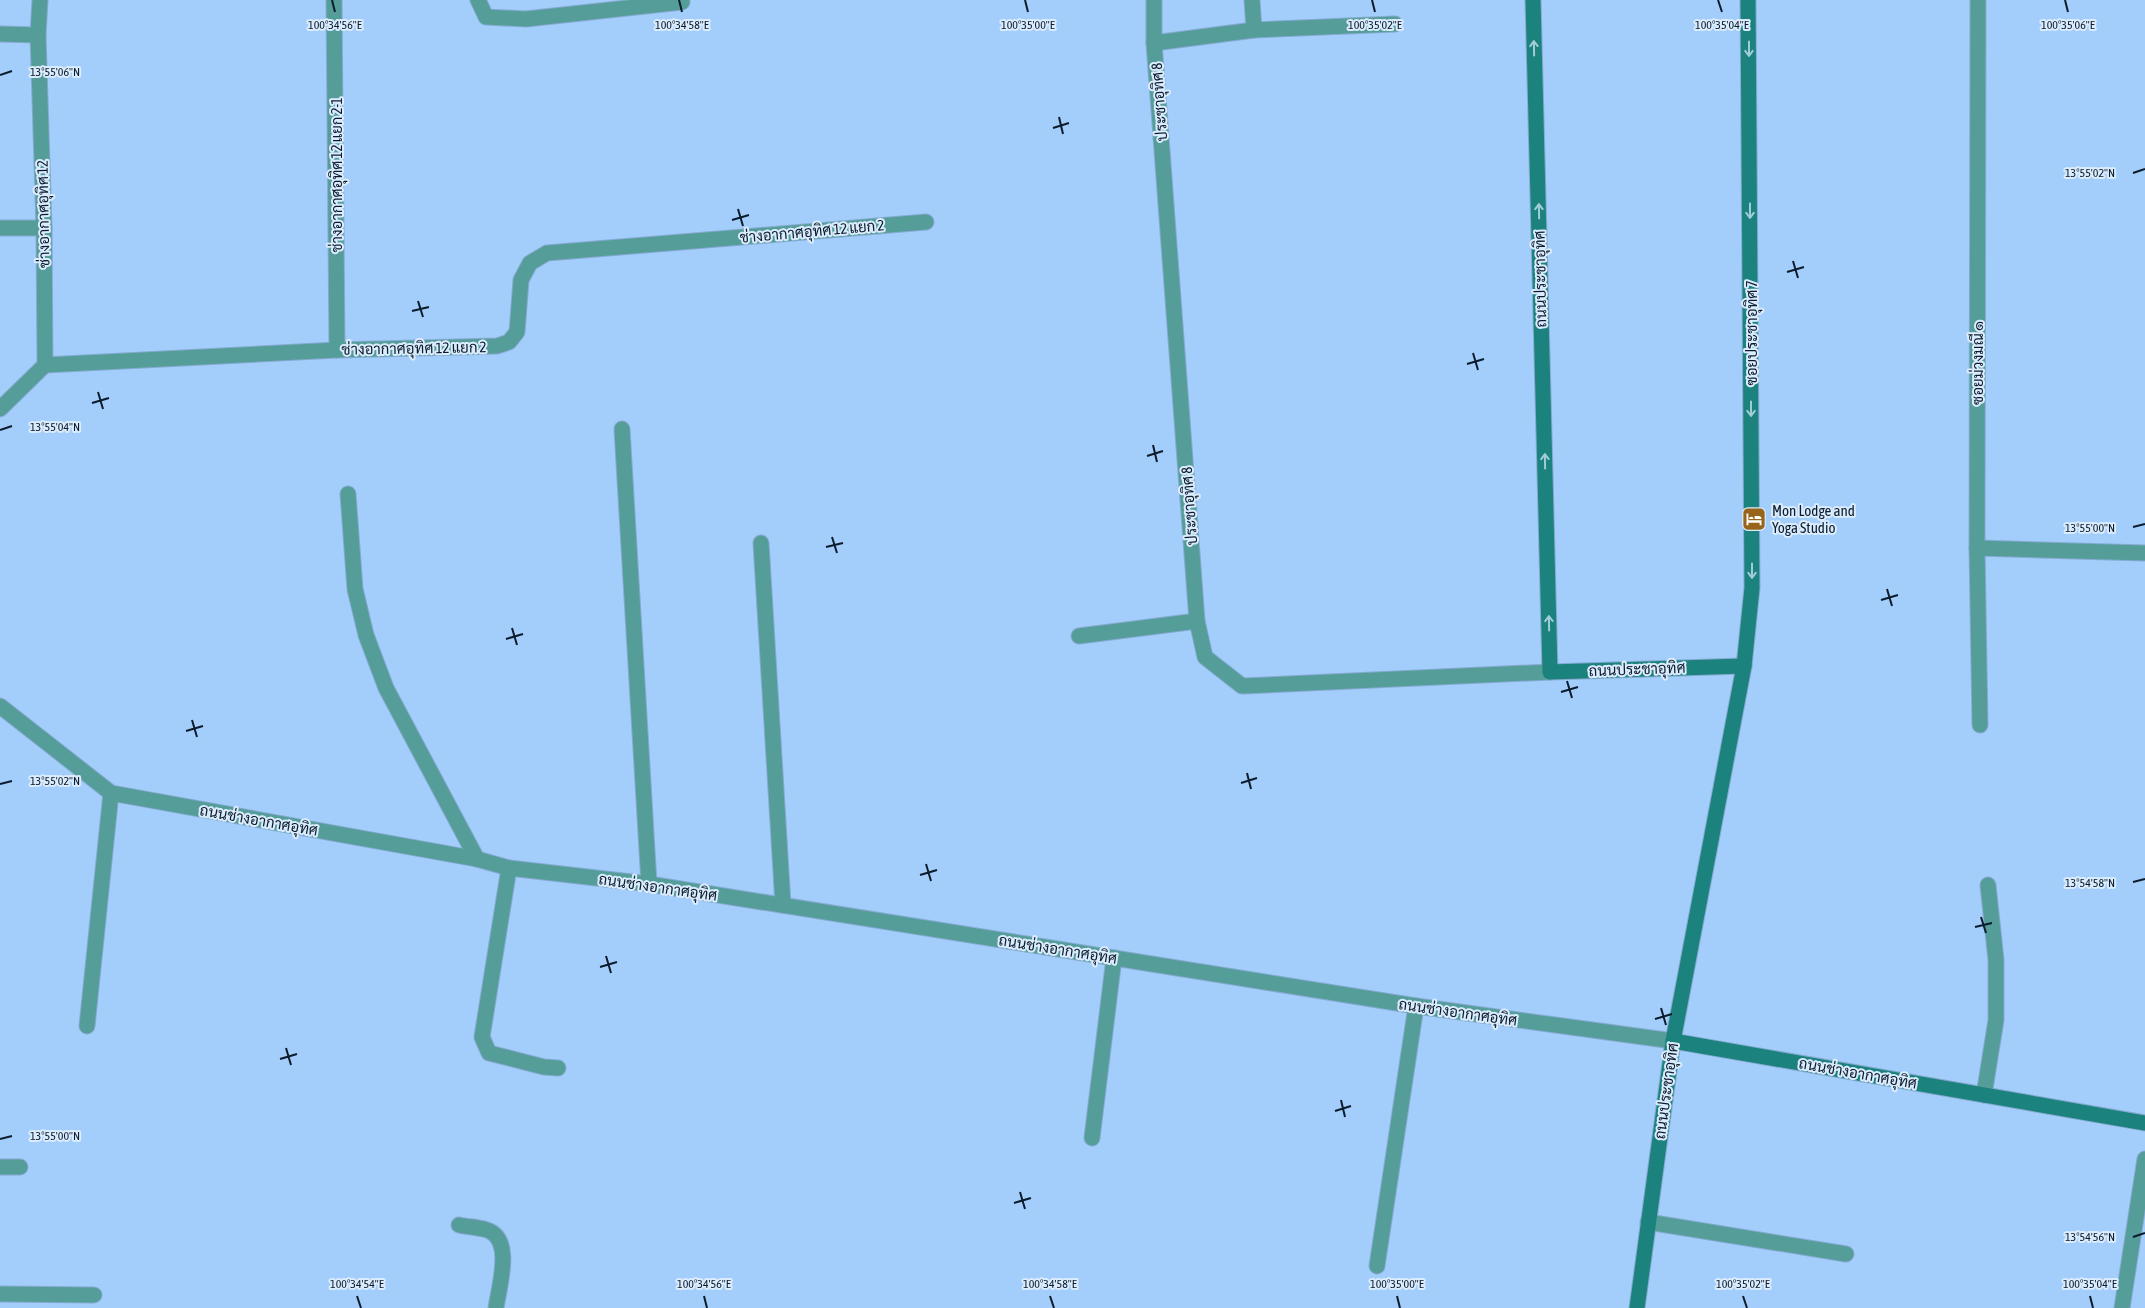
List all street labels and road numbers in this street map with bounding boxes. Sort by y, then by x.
street label: ประชาอุทิศ 8 [1148,62,1173,142]
street label: ช่างอากาศอุทิศ 12 แยก 2-1 [327,97,348,253]
street label: ช่างอากาศอุทิศ 12 [33,160,55,268]
street label: ช่างอากาศอุทิศ 12 แยก 2 [739,215,885,249]
street label: ถนนประชาอุทิศ [1531,230,1552,328]
street label: ซอยประชาอุทิศ 7 [1743,281,1763,385]
street label: ซอยม่วงมณี ๑ [1968,321,1986,405]
street label: ช่างอากาศอุทิศ 12 แยก 2 [341,337,487,361]
street label: ประชาอุทิศ 8 [1178,466,1203,546]
street label: ถนนประชาอุทิศ [1588,659,1686,682]
street label: ถนนช่างอากาศอุทิศ [198,800,320,842]
street label: ถนนช่างอากาศอุทิศ [597,869,719,907]
street label: ถนนช่างอากาศอุทิศ [997,930,1119,970]
street label: ถนนช่างอากาศอุทิศ [1397,994,1519,1032]
street label: ถนนประชาอุทิศ [1651,1042,1684,1141]
street label: ถนนช่างอากาศอุทิศ [1797,1053,1919,1095]

